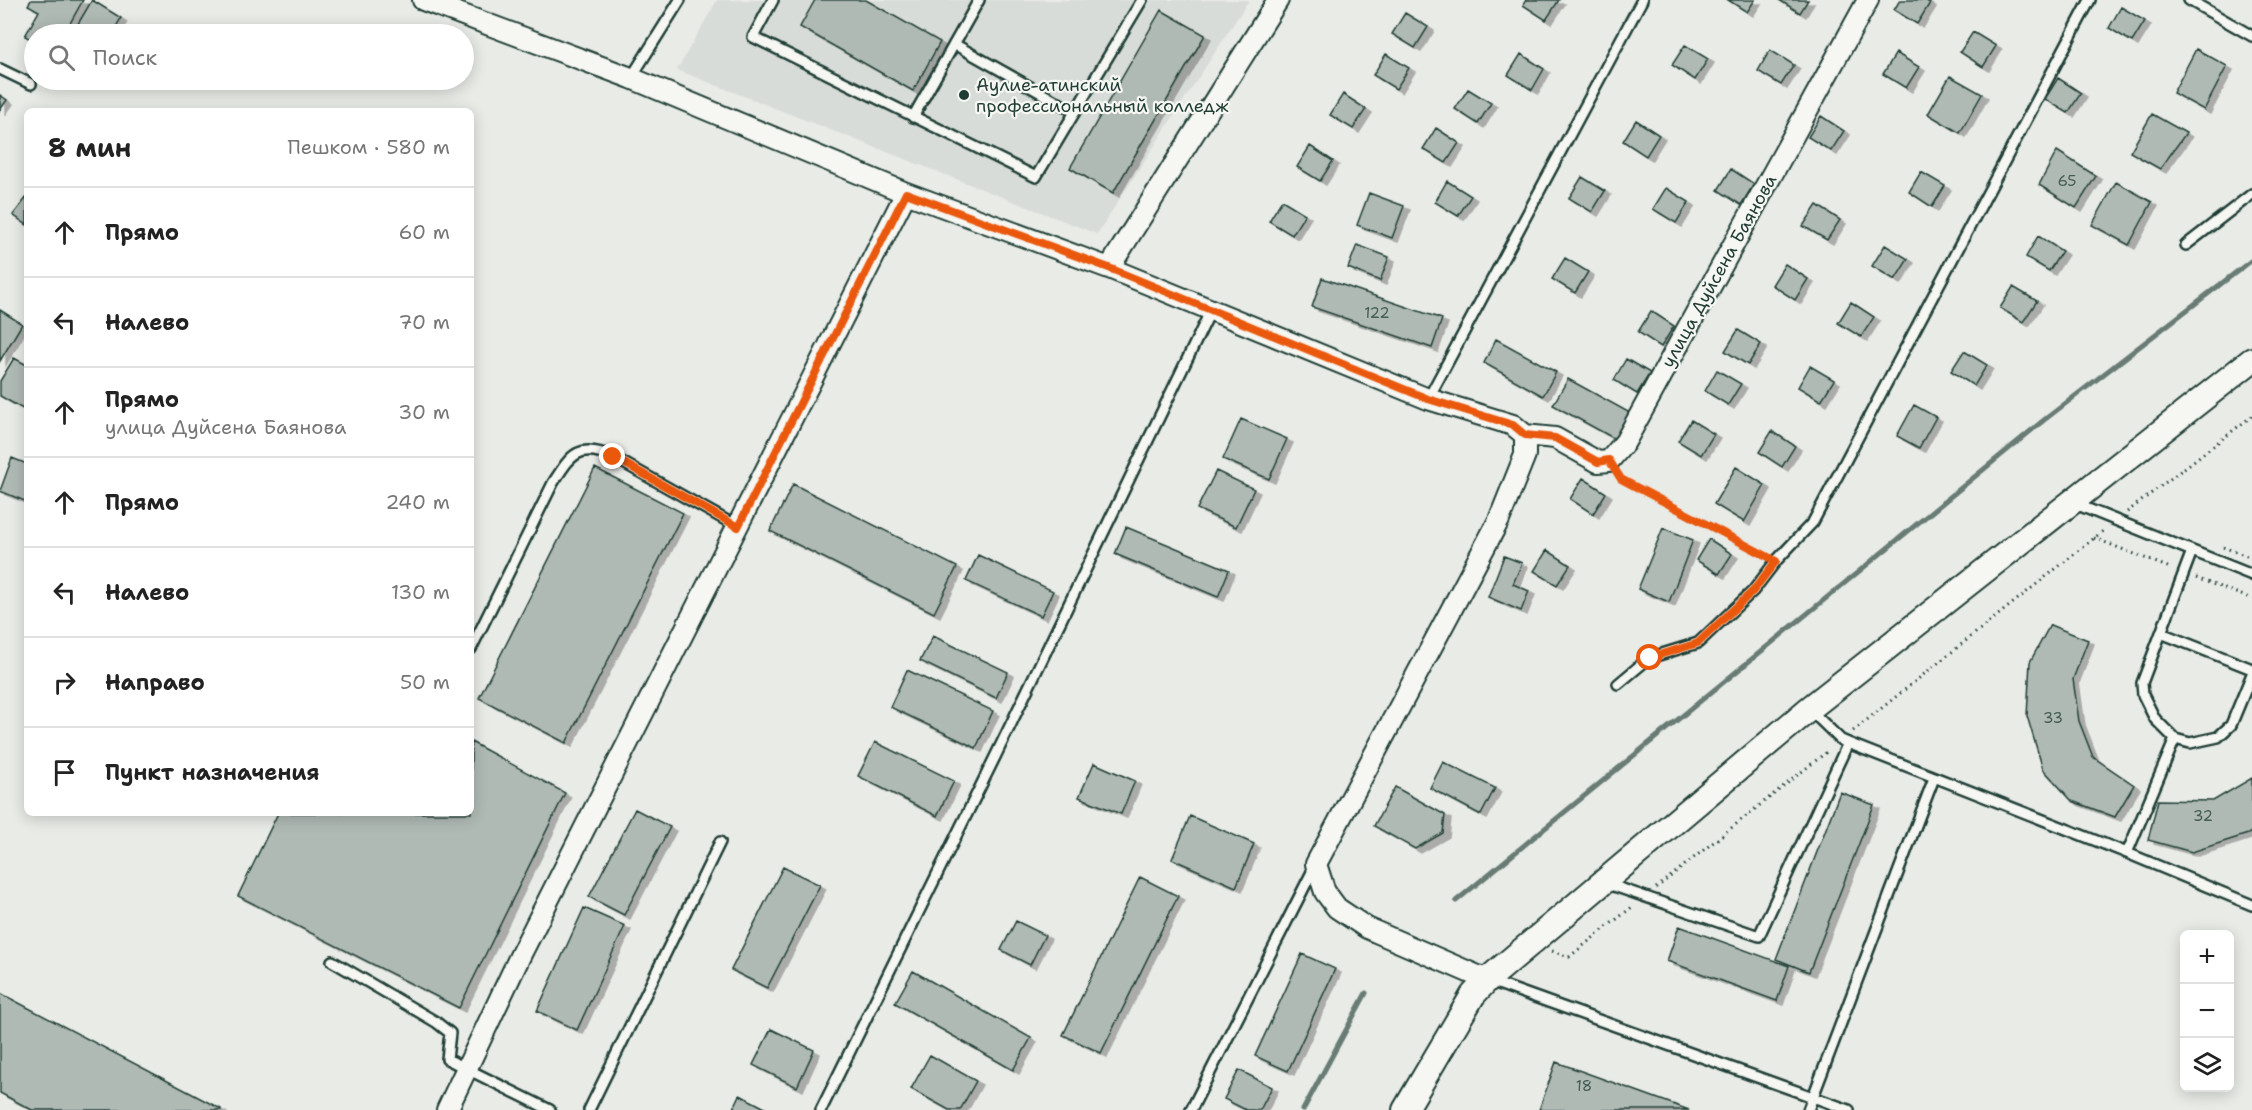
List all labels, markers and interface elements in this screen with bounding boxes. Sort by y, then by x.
search box [24,24,474,90]
icon: search [45,41,78,74]
text: Поиск [93,43,157,72]
place label: Аулие-атинский профессиональный колледж [976,73,1229,118]
marker: Аулие-атинский профессиональный колледж [957,88,971,102]
text: 8 мин [48,130,131,165]
text: Пешком · 580 m [287,134,450,160]
street label: улица Дуйсена Баянова [1656,170,1782,372]
house number: 65 [2057,171,2077,191]
icon: ahead [48,216,81,249]
text: Прямо [105,218,179,247]
text: 60 m [398,219,450,245]
house number: 122 [1364,303,1390,323]
icon: left [48,306,81,339]
text: Налево [105,308,189,337]
text: 70 m [398,309,450,335]
text: Прямо [105,385,179,414]
icon: ahead [48,396,81,429]
text: 30 m [398,399,450,425]
text: улица Дуйсена Баянова [105,414,346,440]
route end [599,443,625,469]
icon: ahead [48,486,81,519]
text: Прямо [105,488,179,517]
text: 240 m [385,489,450,515]
icon: left [48,576,81,609]
text: Налево [105,578,189,607]
text: 130 m [391,579,450,605]
route start [1636,644,1662,670]
icon: right [48,666,81,699]
text: Направо [105,668,205,697]
text: 50 m [400,669,450,695]
house number: 33 [2043,708,2063,728]
icon: arrive [48,756,81,789]
text: Пункт назначения [105,758,319,787]
house number: 32 [2193,806,2213,826]
map controls [2180,930,2234,1092]
button: + [2180,930,2234,984]
button: − [2180,984,2234,1038]
button: layers [2180,1038,2234,1092]
house number: 18 [1576,1076,1592,1096]

